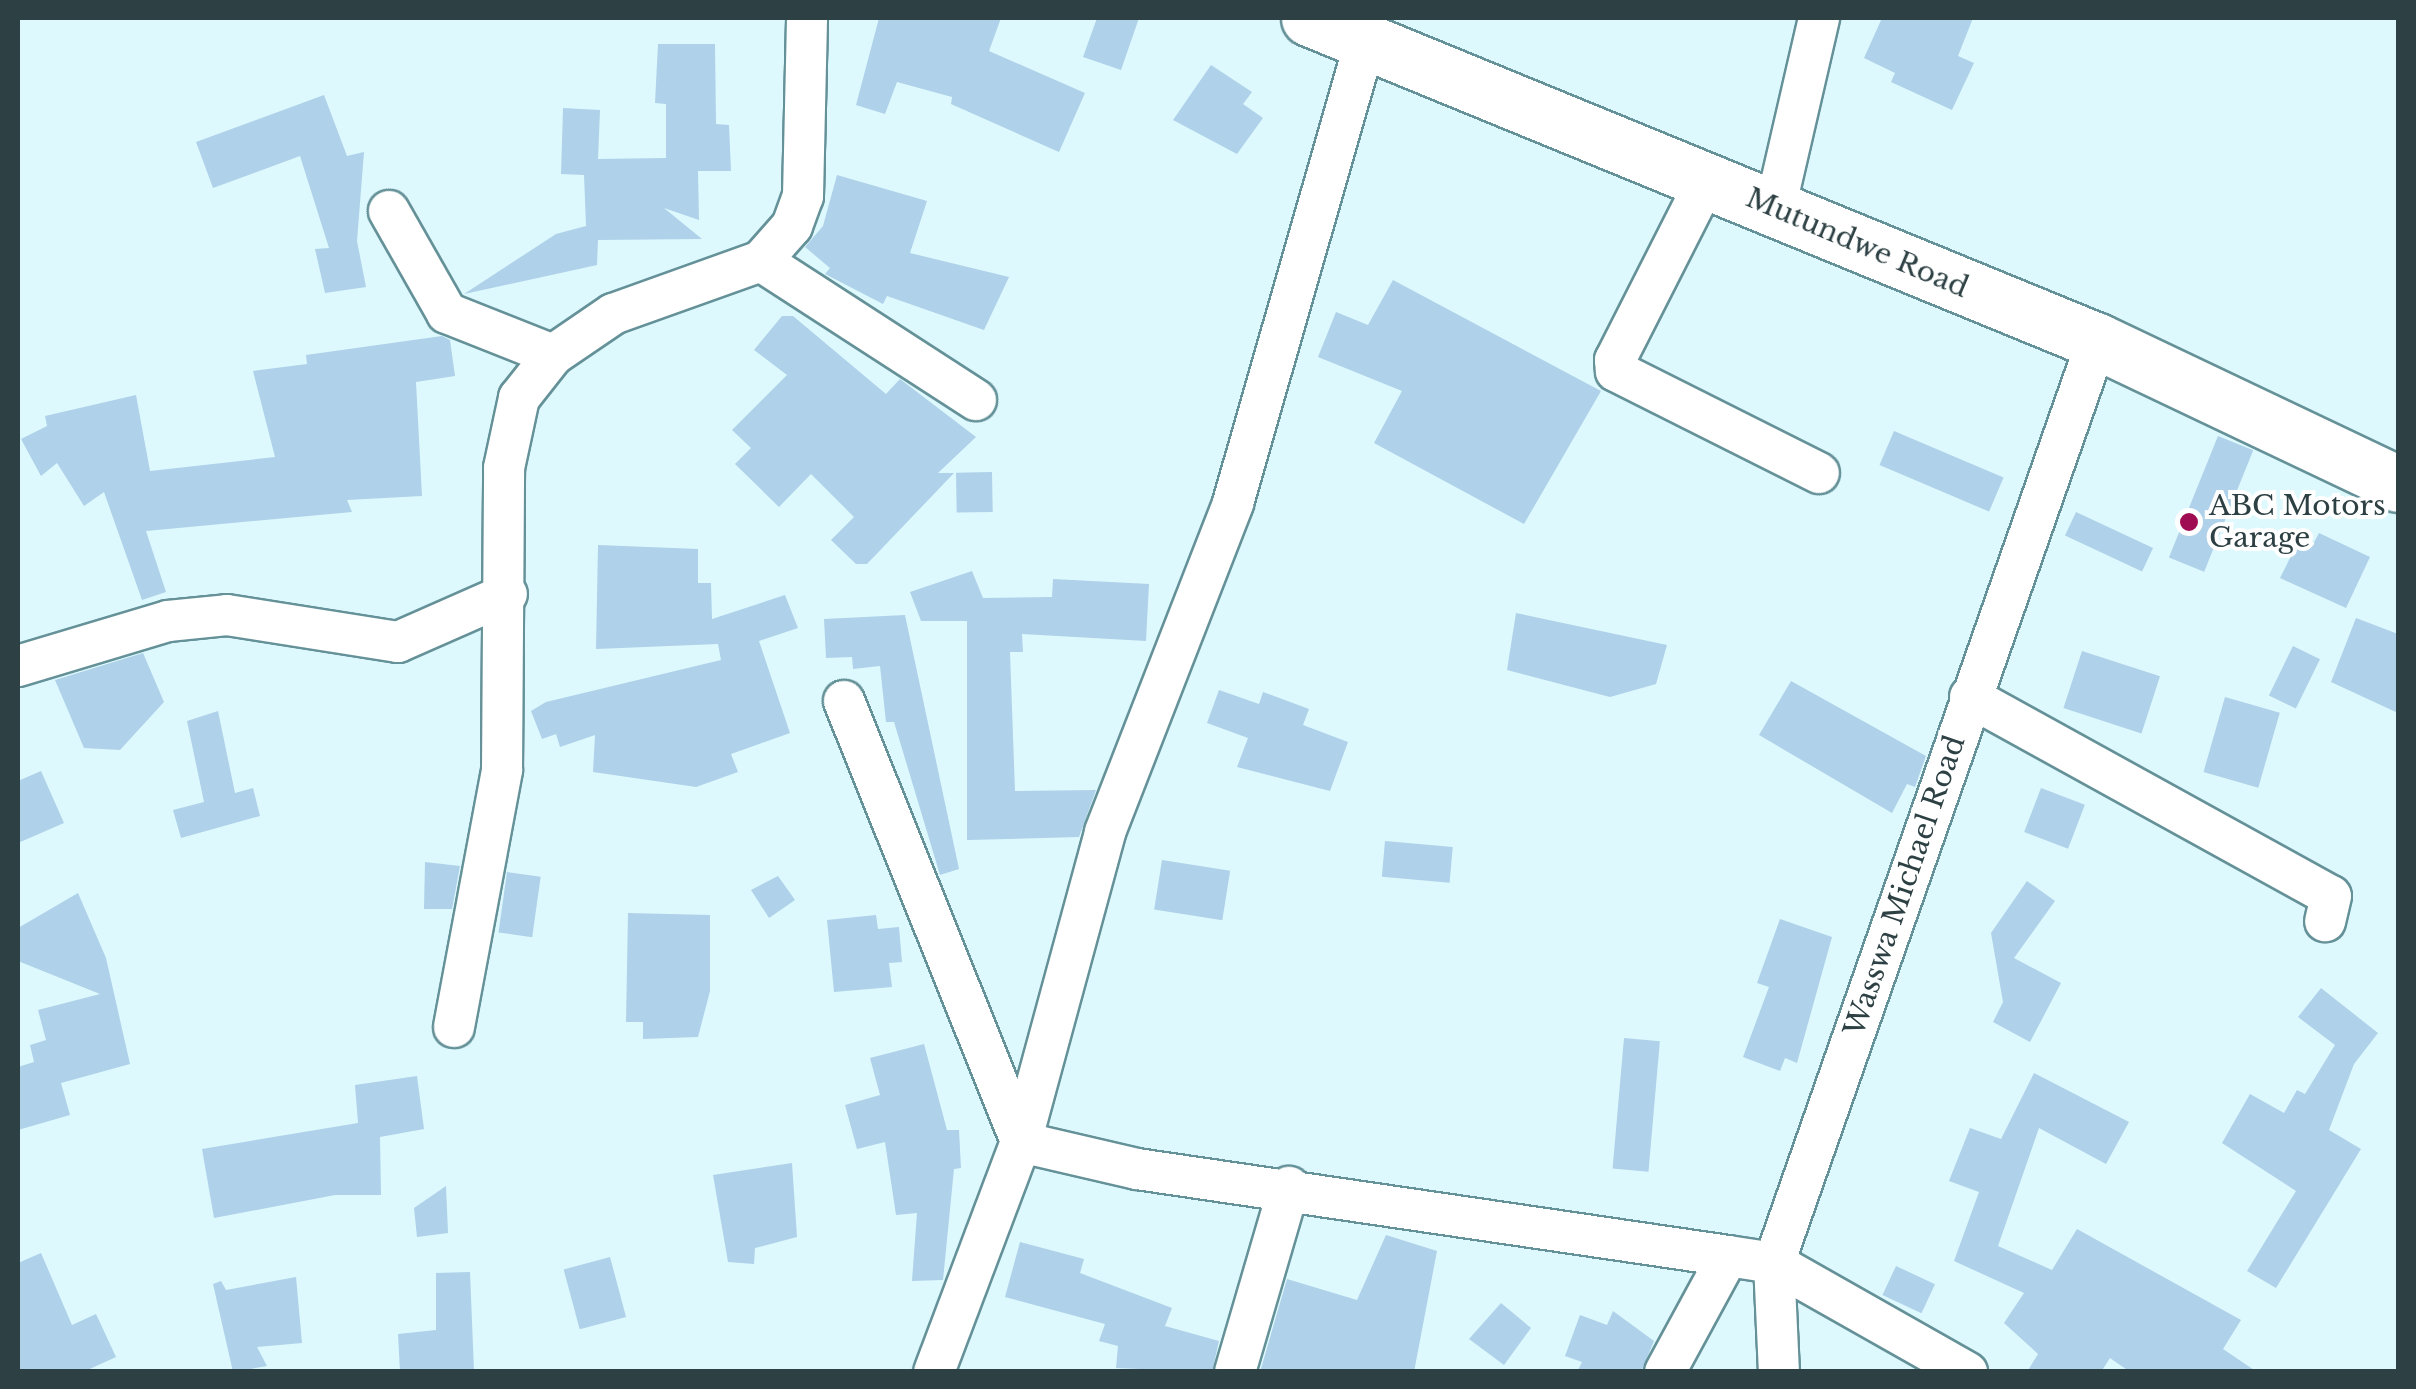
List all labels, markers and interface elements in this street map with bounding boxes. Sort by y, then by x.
street label: Mutundwe Road [1741,181,1973,305]
place label: ABC Motors Garage [2209,489,2386,555]
marker: ABC Motors Garage [2178,511,2200,533]
street label: Wasswa Michael Road [1838,731,1972,1041]

